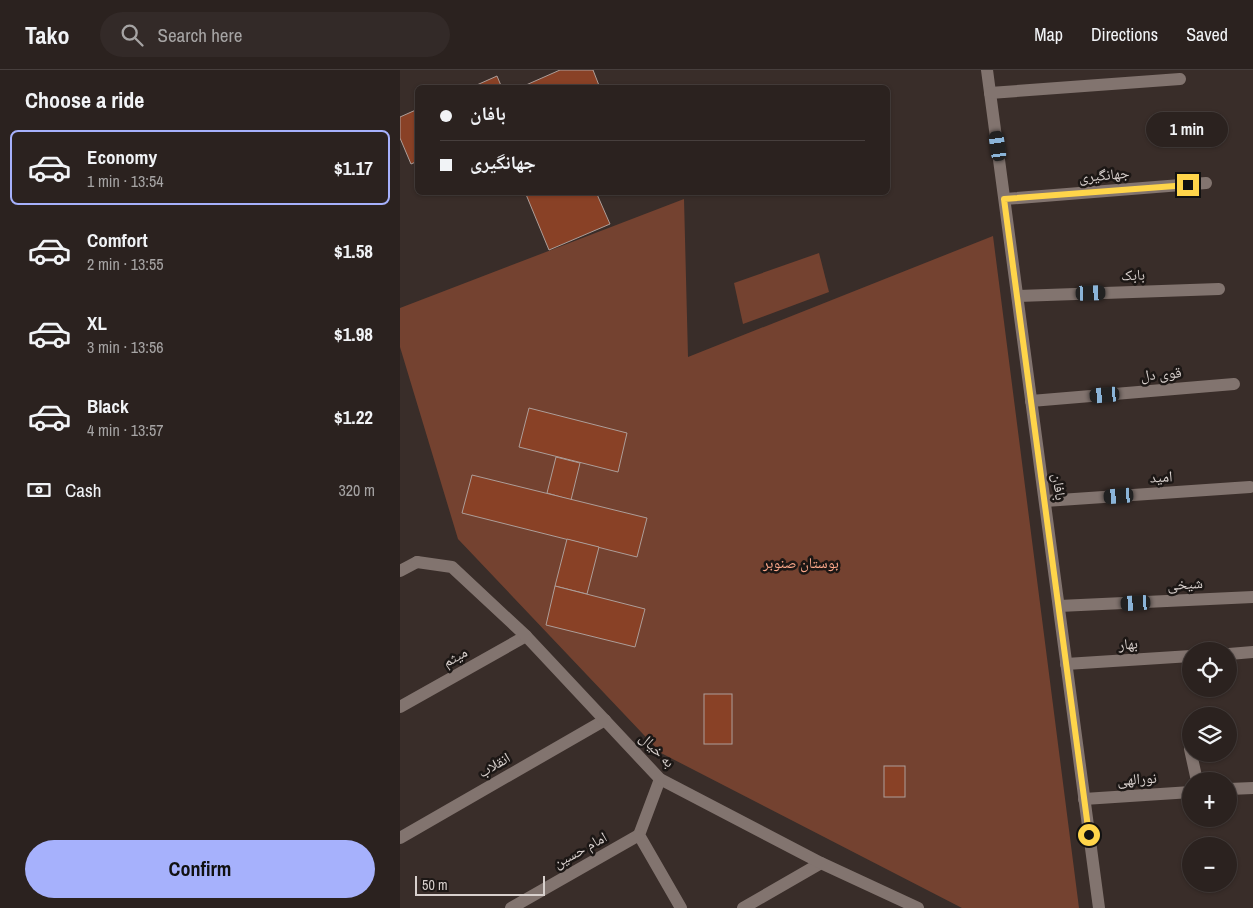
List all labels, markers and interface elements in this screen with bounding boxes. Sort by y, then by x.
search box [100,12,450,57]
text: Tako [25,19,70,51]
icon: search [118,21,146,49]
text: Search here [158,22,242,48]
text: Map [1034,22,1063,47]
text: Directions [1091,22,1158,47]
text: Saved [1186,22,1228,47]
text: Choose a ride [25,85,144,115]
text: بافان [470,100,506,126]
callout: 1 min [1147,112,1229,148]
text: 1 min [1170,118,1204,140]
car [988,130,1007,162]
text: Economy [87,144,157,170]
icon: car [27,145,72,190]
text: جهانگیری [470,149,536,175]
text: $1.17 [334,155,373,181]
street label: جهانگیری [1078,162,1131,187]
text: 1 min · 13:54 [87,170,164,192]
route end [1177,174,1199,196]
text: Comfort [87,227,148,253]
icon: car [27,228,72,273]
text: $1.58 [334,238,373,264]
text: 2 min · 13:55 [87,253,164,275]
street label: بابک [1121,264,1145,285]
car [1075,285,1106,301]
text: XL [87,310,107,336]
icon: car [27,311,72,356]
text: $1.98 [334,321,373,347]
text: 3 min · 13:56 [87,336,164,358]
street label: قوی دل [1140,361,1182,386]
car [1089,386,1120,404]
text: Black [87,393,129,419]
icon: car [27,394,72,439]
text: $1.22 [334,404,373,430]
text: 4 min · 13:57 [87,419,164,441]
street label: امید [1149,465,1173,488]
street label: بافان [1047,472,1072,502]
icon: cash [25,476,53,504]
text: Cash [65,477,101,503]
text: 320 m [339,479,375,501]
car [1103,487,1134,505]
park label: بوستان صنوبر [762,552,839,573]
street label: شیخی [1167,572,1203,595]
car [1120,595,1151,611]
street label: بهار [1117,632,1138,655]
street label: میثم [438,641,471,672]
map controls [1182,642,1237,892]
button: locate [1182,642,1237,697]
button: layers [1182,707,1237,762]
street label: به خیال [635,727,680,772]
street label: انقلاب [474,747,514,782]
street label: نورالهی [1116,767,1158,790]
button: + [1182,772,1237,827]
route start [1078,824,1100,846]
street label: امام حسین [549,826,610,873]
button: − [1182,837,1237,892]
button: Confirm [25,840,375,898]
scale bar [415,873,545,896]
text: 50 m [422,876,448,894]

